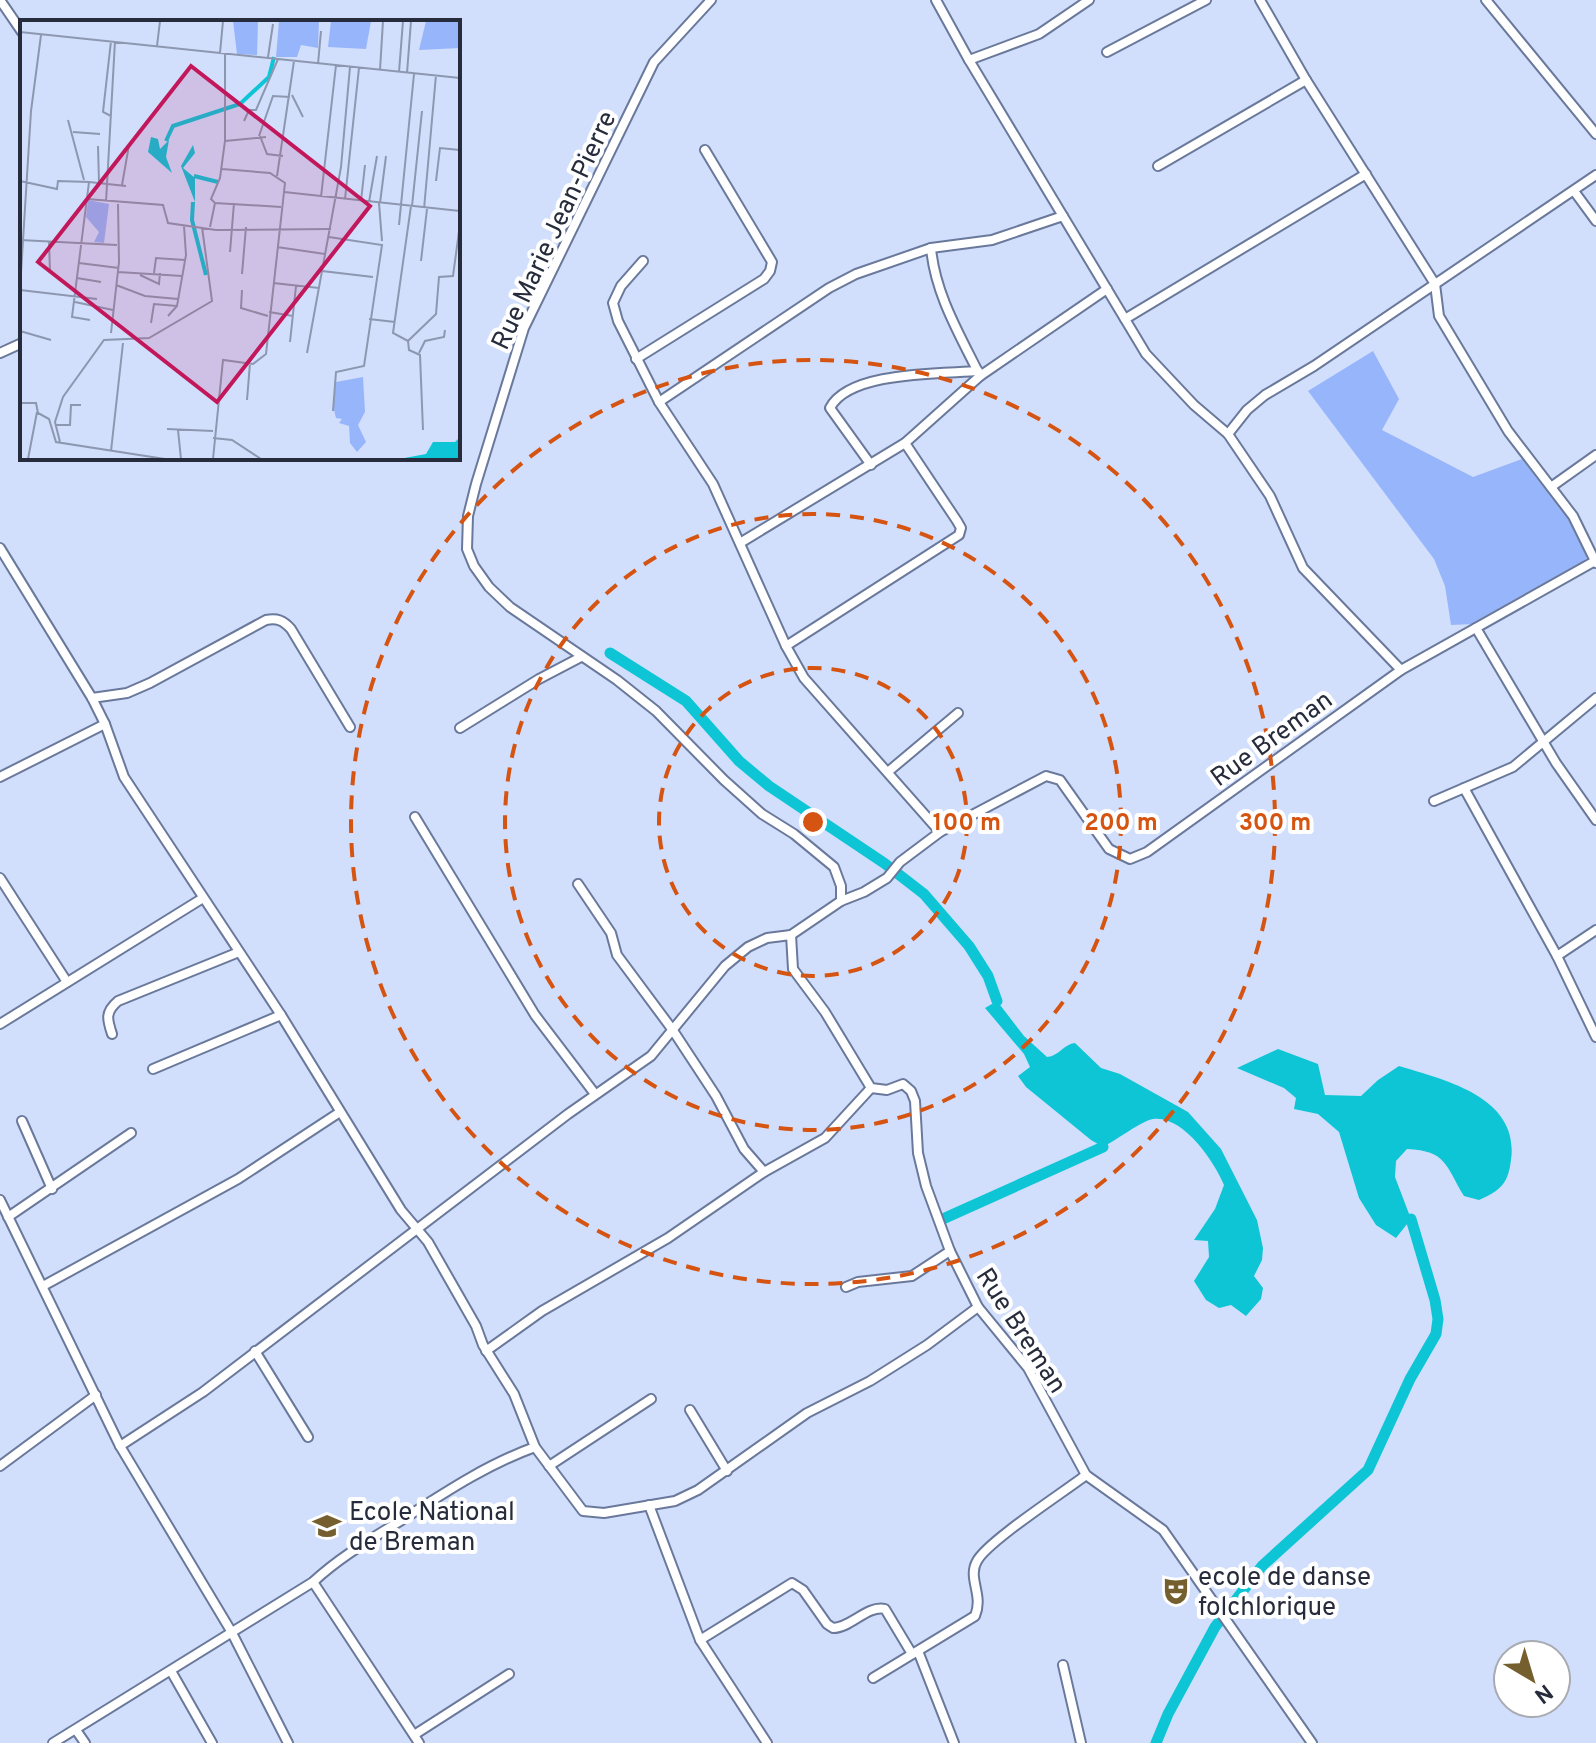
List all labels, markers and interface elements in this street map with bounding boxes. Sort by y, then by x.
inset map [20,20,460,460]
street label: Rue Marie Jean-Pierre [485,106,625,356]
street label: Rue Breman [1205,685,1340,795]
centre of rings [799,808,827,836]
text: 100 m [933,809,1001,839]
text: 200 m [1084,809,1158,839]
text: 300 m [1239,809,1311,839]
street label: Rue Breman [967,1262,1073,1400]
place label: Ecole National de Breman [349,1497,515,1560]
school or university icon: Ecole National de Breman [312,1511,342,1541]
place label: ecole de danse folchlorique [1198,1562,1371,1625]
theatre icon: ecole de danse folchlorique [1161,1576,1191,1606]
north arrow [1492,1639,1572,1719]
text: N [1528,1677,1557,1708]

